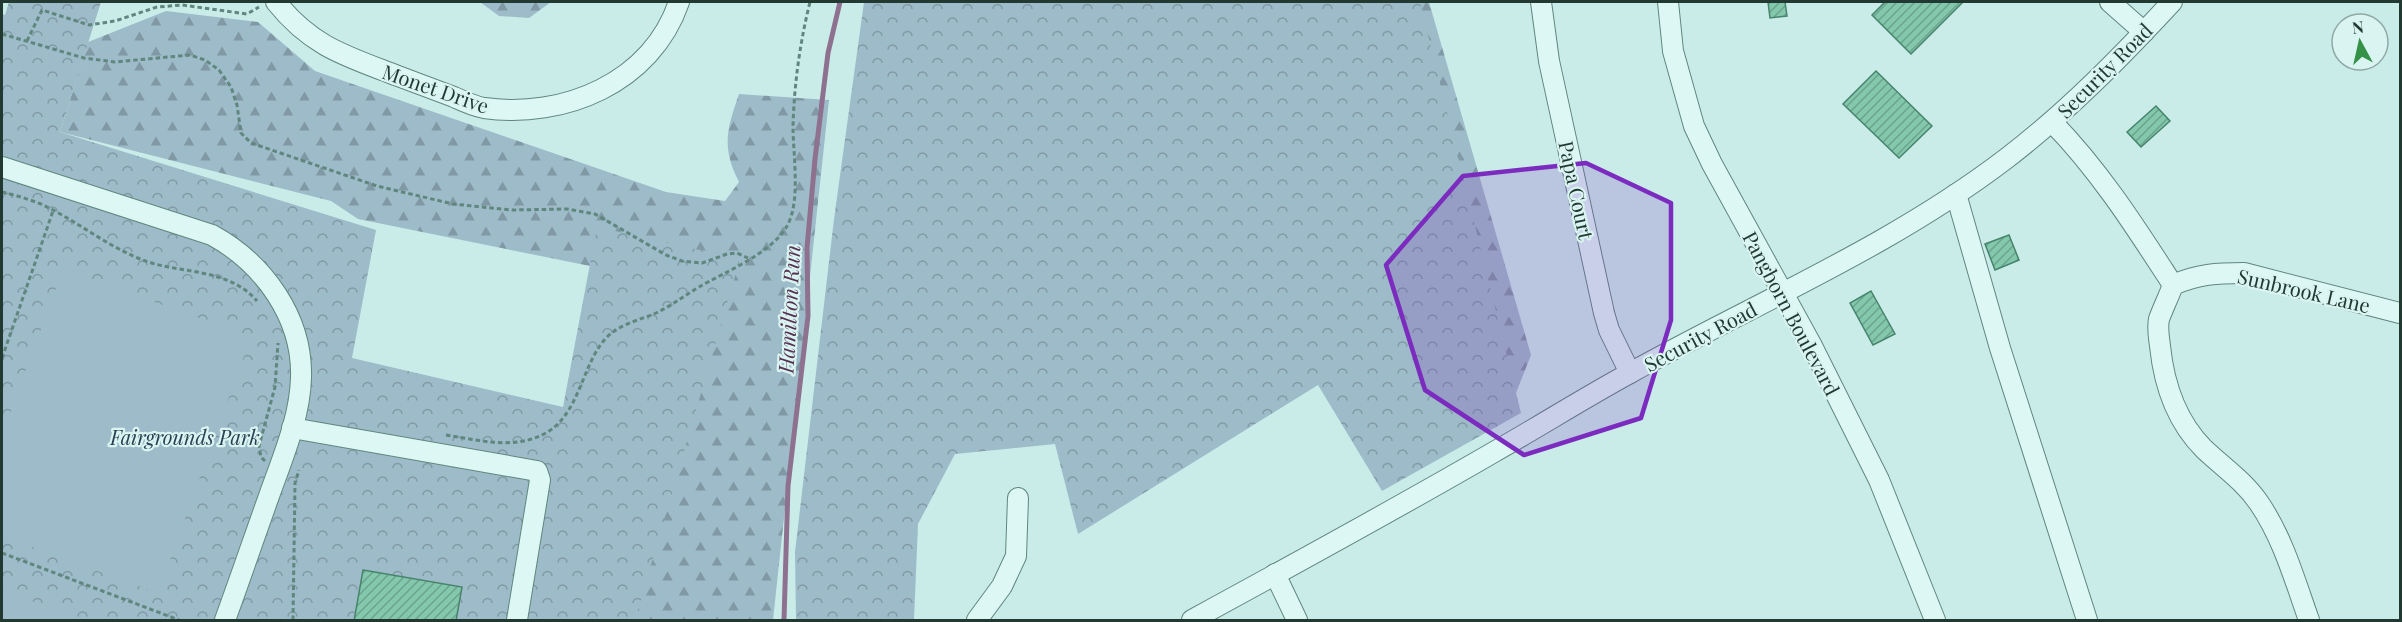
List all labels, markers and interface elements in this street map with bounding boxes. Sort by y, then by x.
north arrow [2330,12,2390,72]
text: N [2351,15,2365,38]
street label: Security Road [2051,16,2158,123]
street label: Monet Drive [379,57,493,119]
street label: Papa Court [1553,138,1601,243]
street label: Pangborn Boulevard [1737,226,1847,400]
water label: Hamilton Run [771,244,805,375]
street label: Sunbrook Lane [2235,262,2373,318]
street label: Security Road [1639,295,1761,377]
park label: Fairgrounds Park [109,423,260,450]

